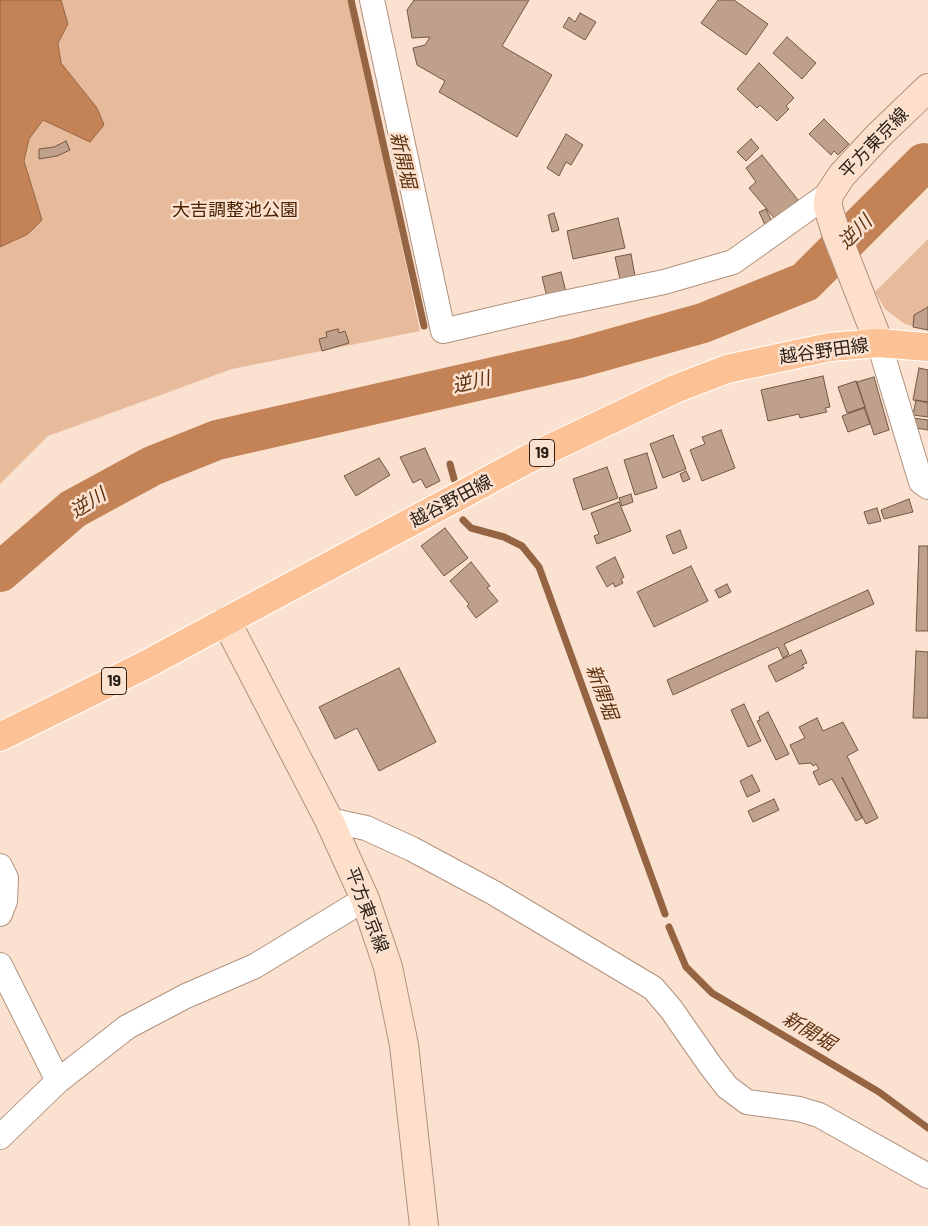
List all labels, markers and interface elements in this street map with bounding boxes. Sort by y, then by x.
street label: 平方東京線 [835,103,913,183]
water label: 新開堀 [385,130,421,190]
park label: 大吉調整池公園 [172,199,298,221]
water label: 逆川 [834,211,876,253]
street label: 越谷野田線 [778,334,870,368]
water label: 逆川 [450,367,492,397]
road number: 19 [530,439,554,466]
street label: 越谷野田線 [406,470,496,532]
water label: 逆川 [66,483,110,523]
water label: 新開堀 [582,661,622,723]
road number: 19 [102,668,126,694]
street label: 平方東京線 [341,864,393,956]
water label: 新開堀 [779,1007,839,1055]

